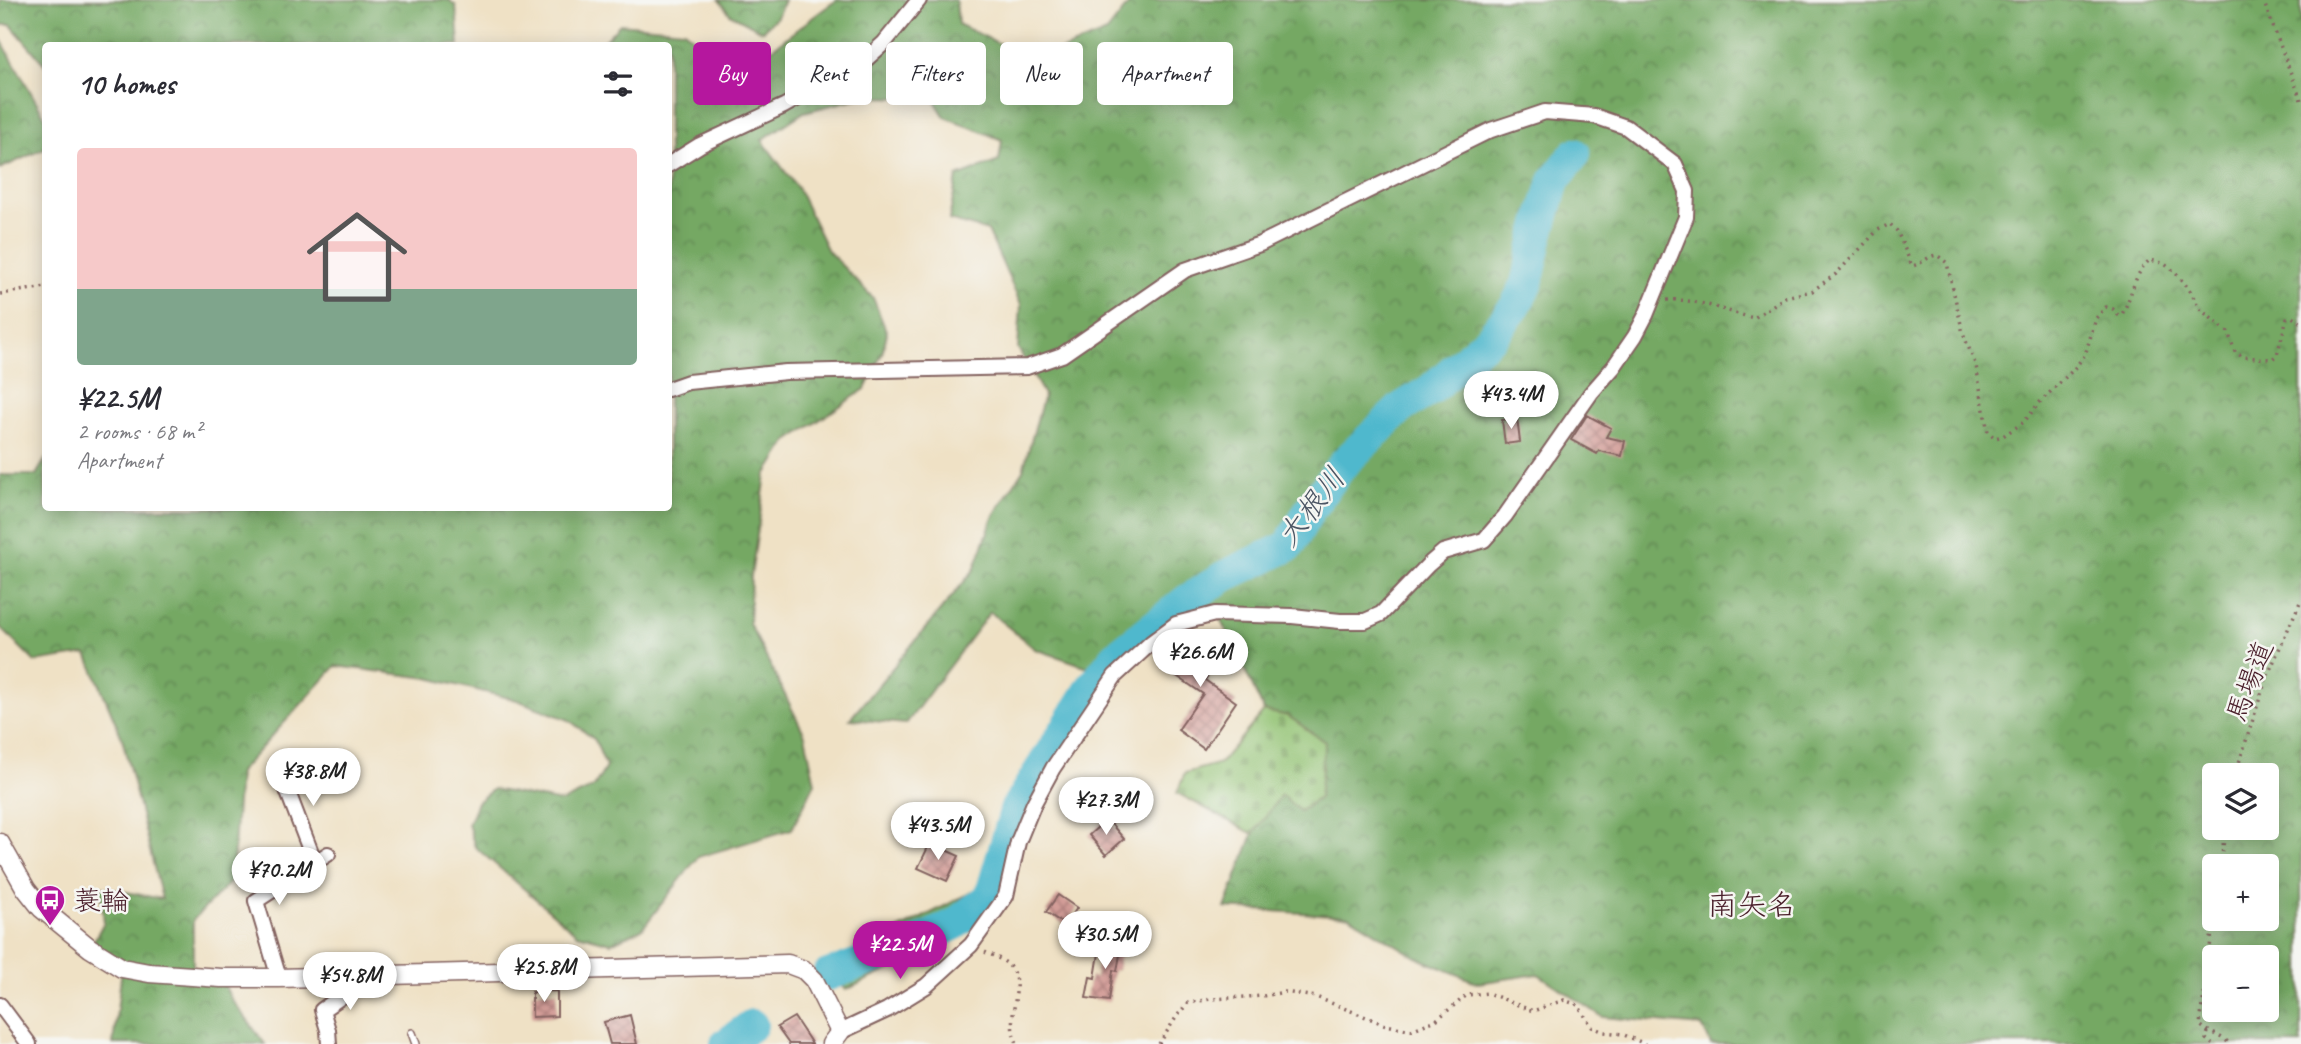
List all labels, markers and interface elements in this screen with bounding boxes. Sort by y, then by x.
chip: Buy [693,42,771,105]
chip: Rent [785,42,872,105]
chip: Filters [886,42,986,105]
chip: New [1000,42,1083,105]
chip: Apartment [1097,42,1233,105]
text: 10 homes [77,65,175,103]
icon: filters [599,65,637,103]
icon: home [294,194,420,320]
pin: ¥43.4M [1454,372,1568,431]
text: ¥22.5M [77,379,158,417]
text: ¥43.4M [1480,379,1542,408]
text: 2 rooms · 68 m² [77,417,201,446]
text: Apartment [77,446,162,475]
water label: 大根川 [1268,460,1354,554]
pin: ¥26.6M [1143,630,1257,689]
street label: 馬場道 [2218,636,2281,727]
text: ¥26.6M [1168,637,1232,666]
pin: ¥38.8M [256,748,370,808]
text: ¥38.8M [282,756,344,785]
map controls [2202,763,2279,1022]
button: layers [2202,763,2279,840]
pin: ¥27.3M [1049,778,1163,837]
text: ¥27.3M [1075,785,1137,814]
pin: ¥43.5M [881,802,995,862]
text: ¥43.5M [907,810,969,839]
pin: ¥70.2M [222,848,336,907]
button: + [2202,854,2279,931]
text: ¥70.2M [248,855,310,884]
bus stop icon: 蓑輪 [33,883,67,927]
place label: 蓑輪 [73,883,129,918]
district label: 南矢名 [1707,886,1797,924]
pin: ¥30.5M [1048,912,1162,971]
text: ¥30.5M [1074,919,1136,948]
pin: ¥22.5M [843,922,957,981]
text: ¥22.5M [869,929,931,958]
pin: ¥25.8M [487,944,601,1004]
button: − [2202,945,2279,1022]
text: ¥25.8M [513,952,575,981]
pin: ¥54.8M [293,953,407,1012]
text: ¥54.8M [319,960,381,989]

